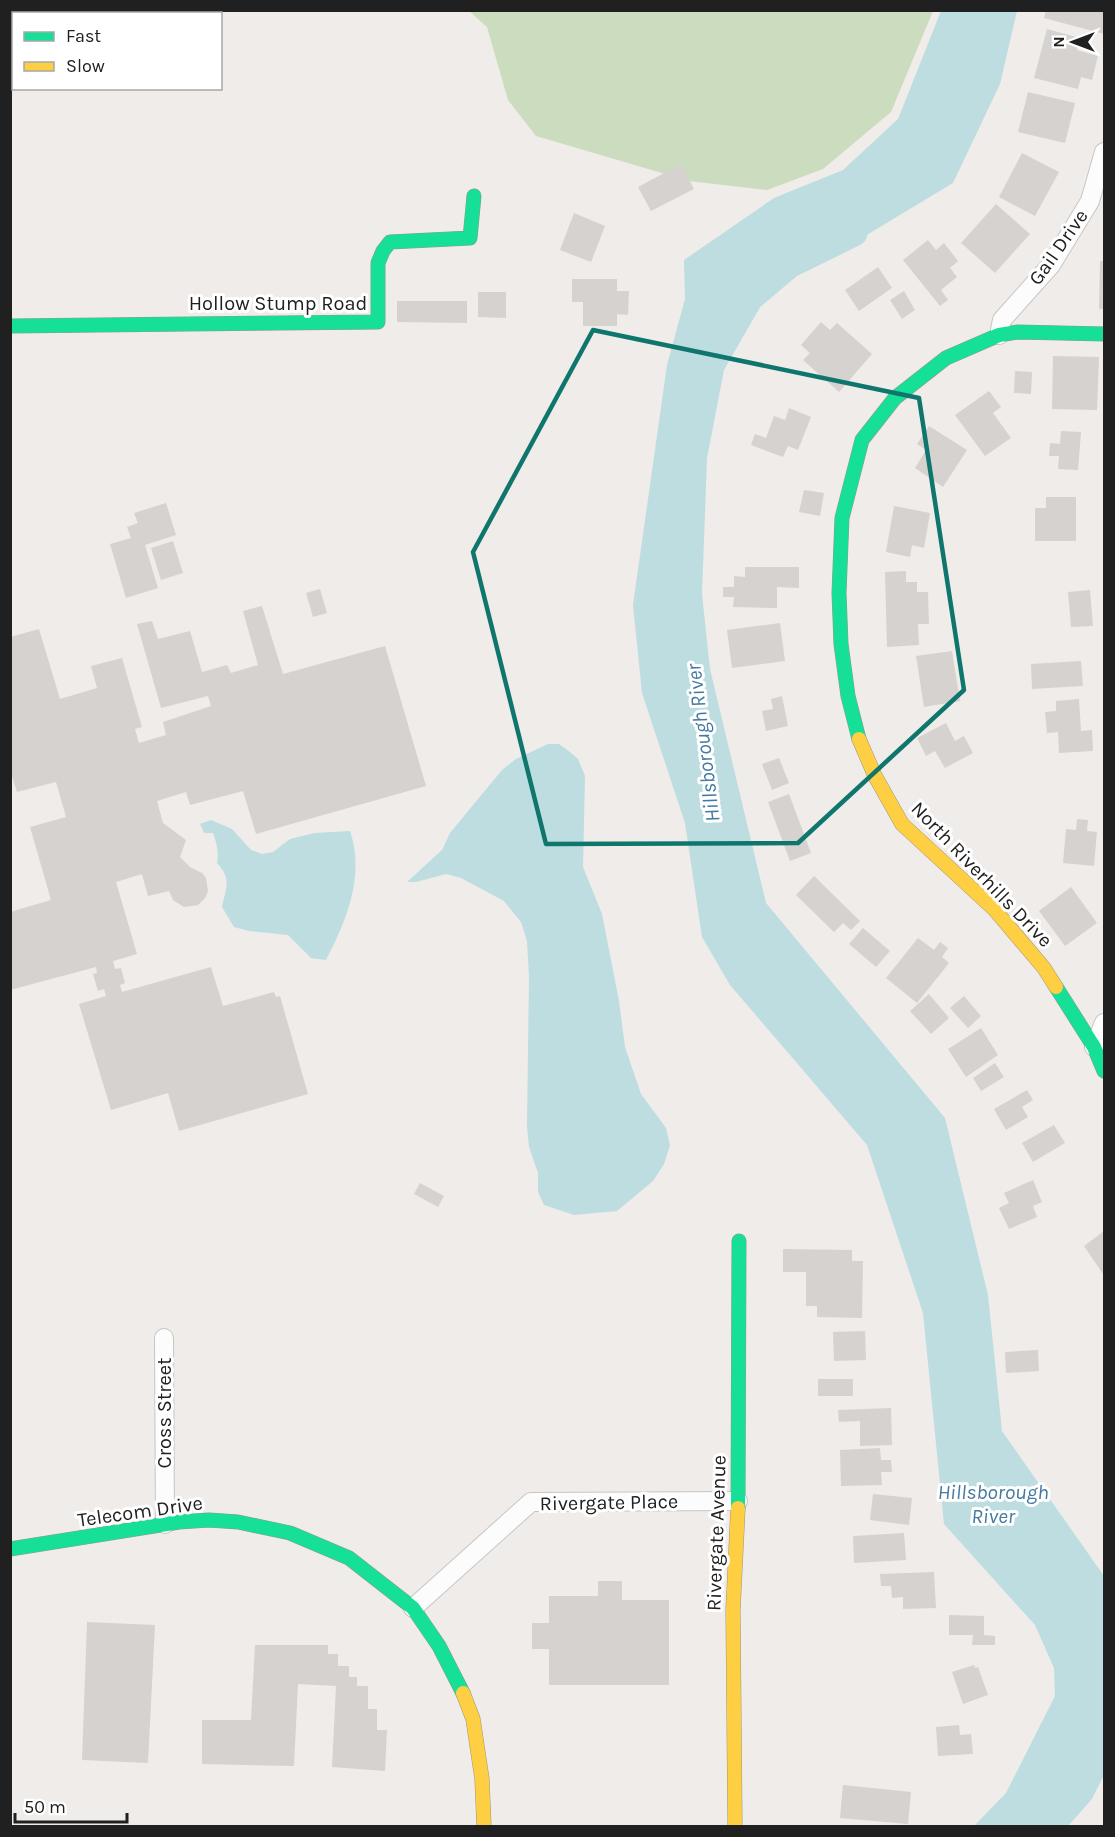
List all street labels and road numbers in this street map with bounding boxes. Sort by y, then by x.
street label: Gail Drive [1024,205,1093,289]
street label: Hollow Stump Road [189,292,367,315]
street label: North Riverhills Drive [906,797,1057,952]
street label: Cross Street [153,1357,176,1469]
street label: Rivergate Avenue [702,1455,731,1611]
street label: Rivergate Place [540,1490,678,1515]
street label: Telecom Drive [76,1491,204,1532]

